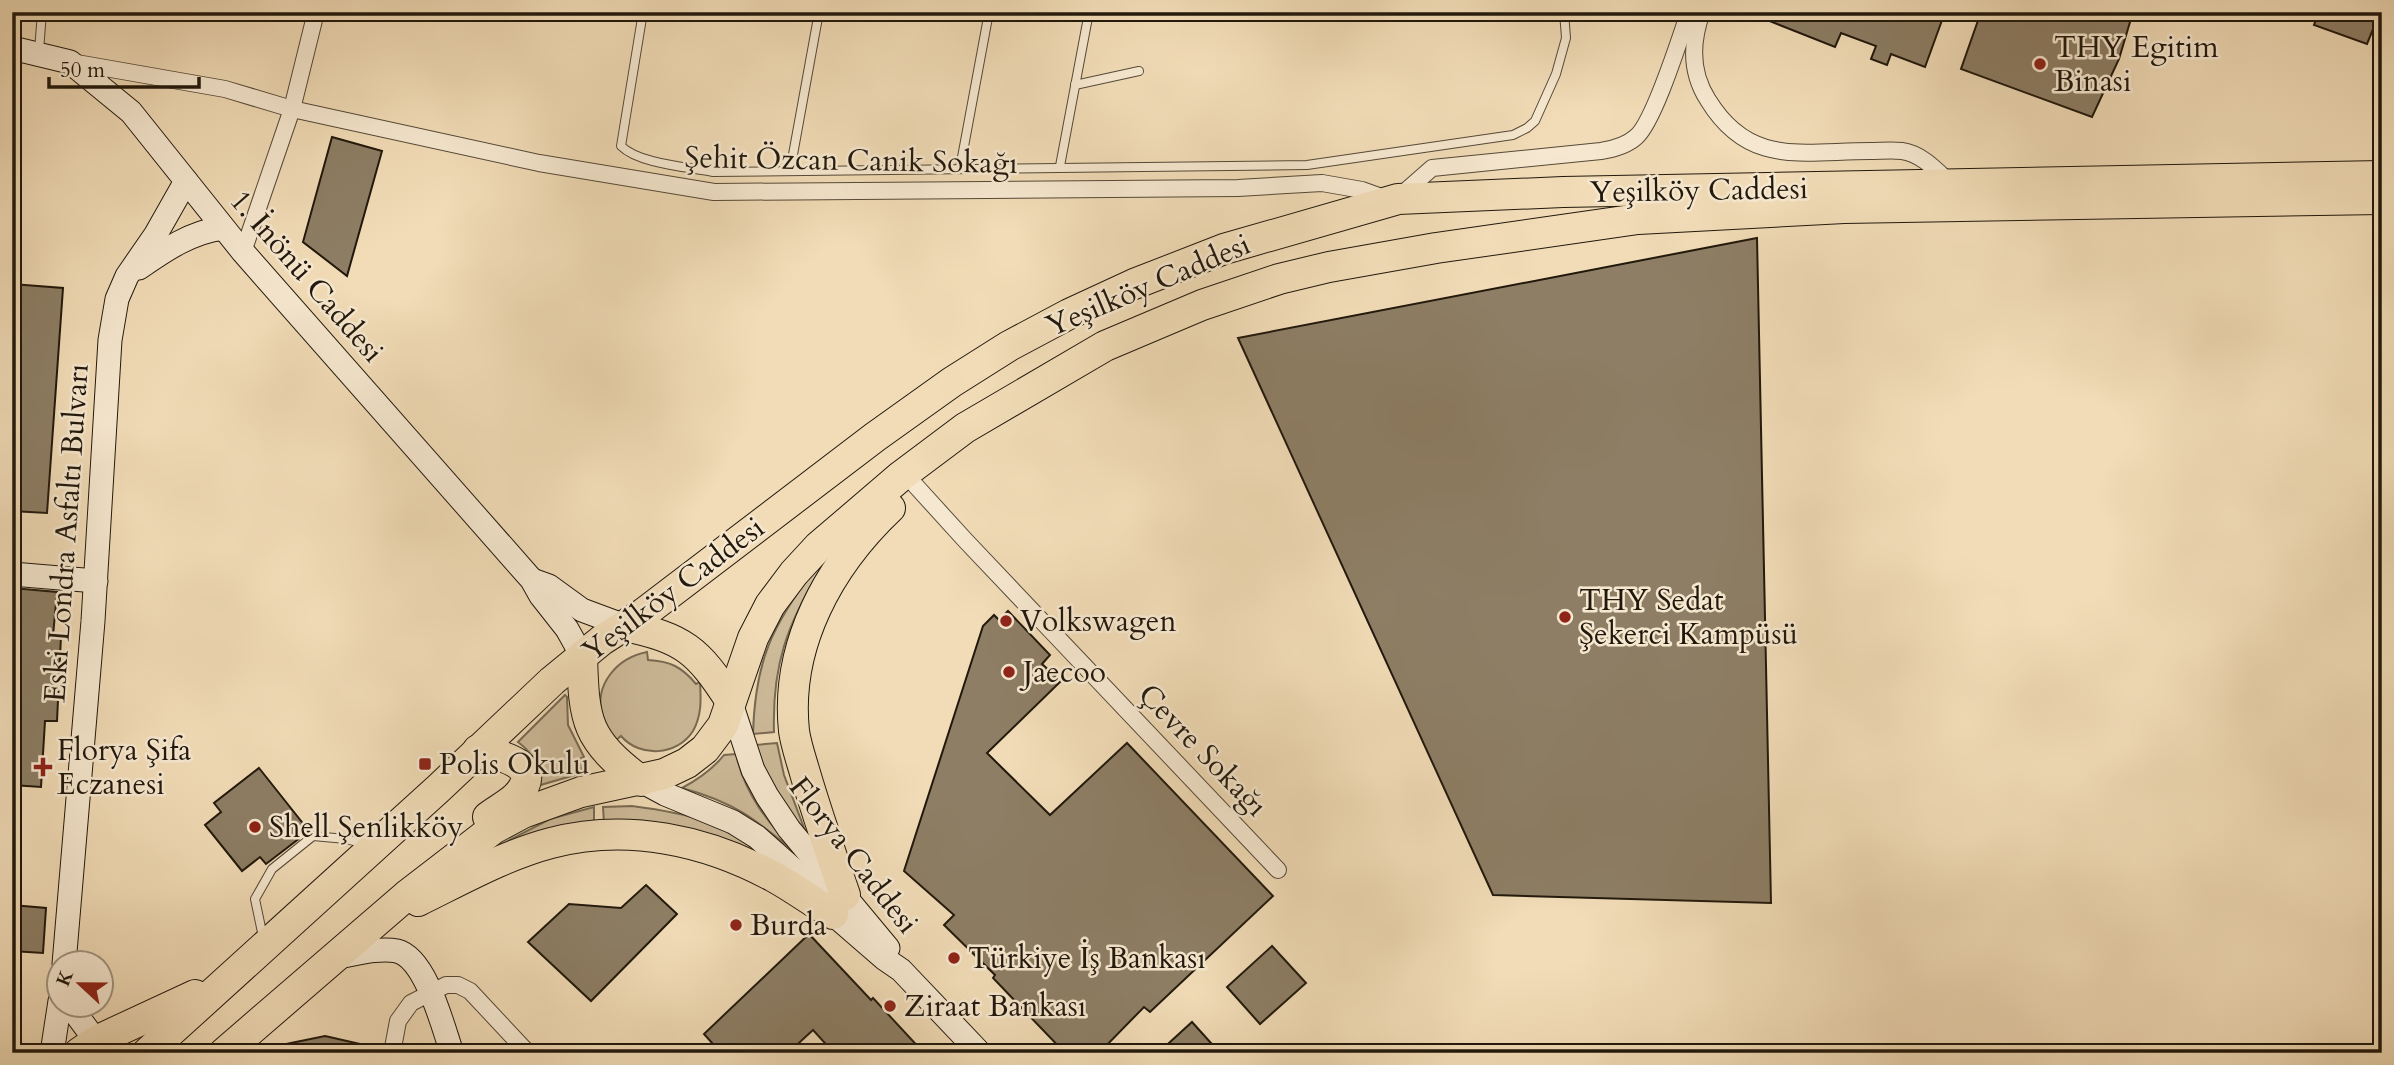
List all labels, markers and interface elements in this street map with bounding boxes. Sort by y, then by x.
place label: THY Egitim Binasi [2054,27,2219,102]
scale bar [49,46,200,90]
text: 50 m [60,56,105,85]
marker: THY Egitim Binasi [2032,56,2048,72]
street label: Şehit Özcan Canik Sokağı [684,137,1018,184]
street label: Yeşilköy Caddesi [1590,168,1808,213]
street label: 1. İnönü Caddesi [220,181,393,371]
street label: Yeşilköy Caddesi [1040,224,1257,347]
street label: Eski Londra Asfaltı Bulvarı [34,362,99,704]
street label: Yeşilköy Caddesi [574,507,773,671]
place label: THY Sedat Şekerci Kampüsü [1579,580,1798,655]
place label: Volkswagen [1020,601,1177,642]
marker: THY Sedat Şekerci Kampüsü [1557,609,1573,625]
marker: Volkswagen [998,613,1014,629]
place label: Jaecoo [1019,652,1106,693]
marker: Jaecoo [1001,664,1017,680]
street label: Çevre Sokağı [1129,675,1276,826]
place label: Florya Şifa Eczanesi [57,730,191,805]
place label: Polis Okulu [439,744,590,785]
marker: Polis Okulu [417,756,433,772]
marker: Florya Şifa Eczanesi [35,759,51,775]
street label: Florya Caddesi [779,768,928,942]
place label: Shell Şenlikköy [269,807,464,848]
marker: Shell Şenlikköy [247,819,263,835]
place label: Burda [750,905,827,946]
marker: Burda [728,917,744,933]
place label: Türkiye İş Bankası [968,938,1206,979]
north arrow [46,950,116,1020]
marker: Türkiye İş Bankası [946,950,962,966]
text: K [50,965,80,990]
place label: Ziraat Bankası [904,986,1086,1027]
marker: Ziraat Bankası [882,998,898,1014]

